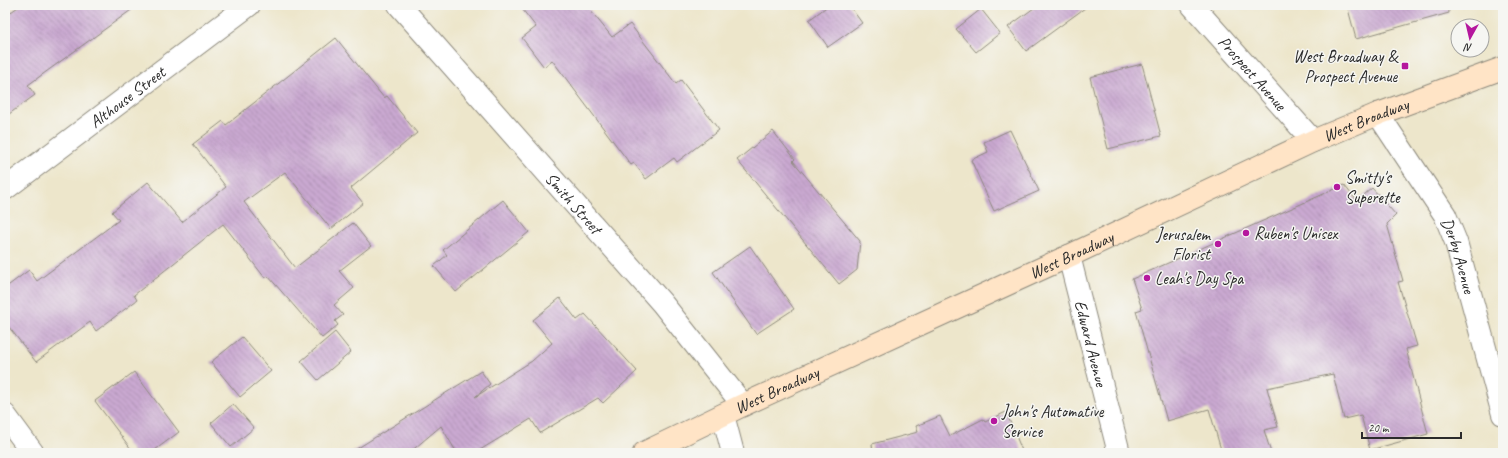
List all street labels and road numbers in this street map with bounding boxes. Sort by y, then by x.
street label: Prospect Avenue [1213,32,1292,116]
street label: Althouse Street [85,61,171,133]
street label: West Broadway [1320,93,1412,147]
street label: Smith Street [541,168,608,240]
street label: Derby Avenue [1436,215,1480,297]
street label: West Broadway [1026,226,1118,284]
street label: Edward Avenue [1070,298,1112,390]
street label: West Broadway [731,361,823,418]

